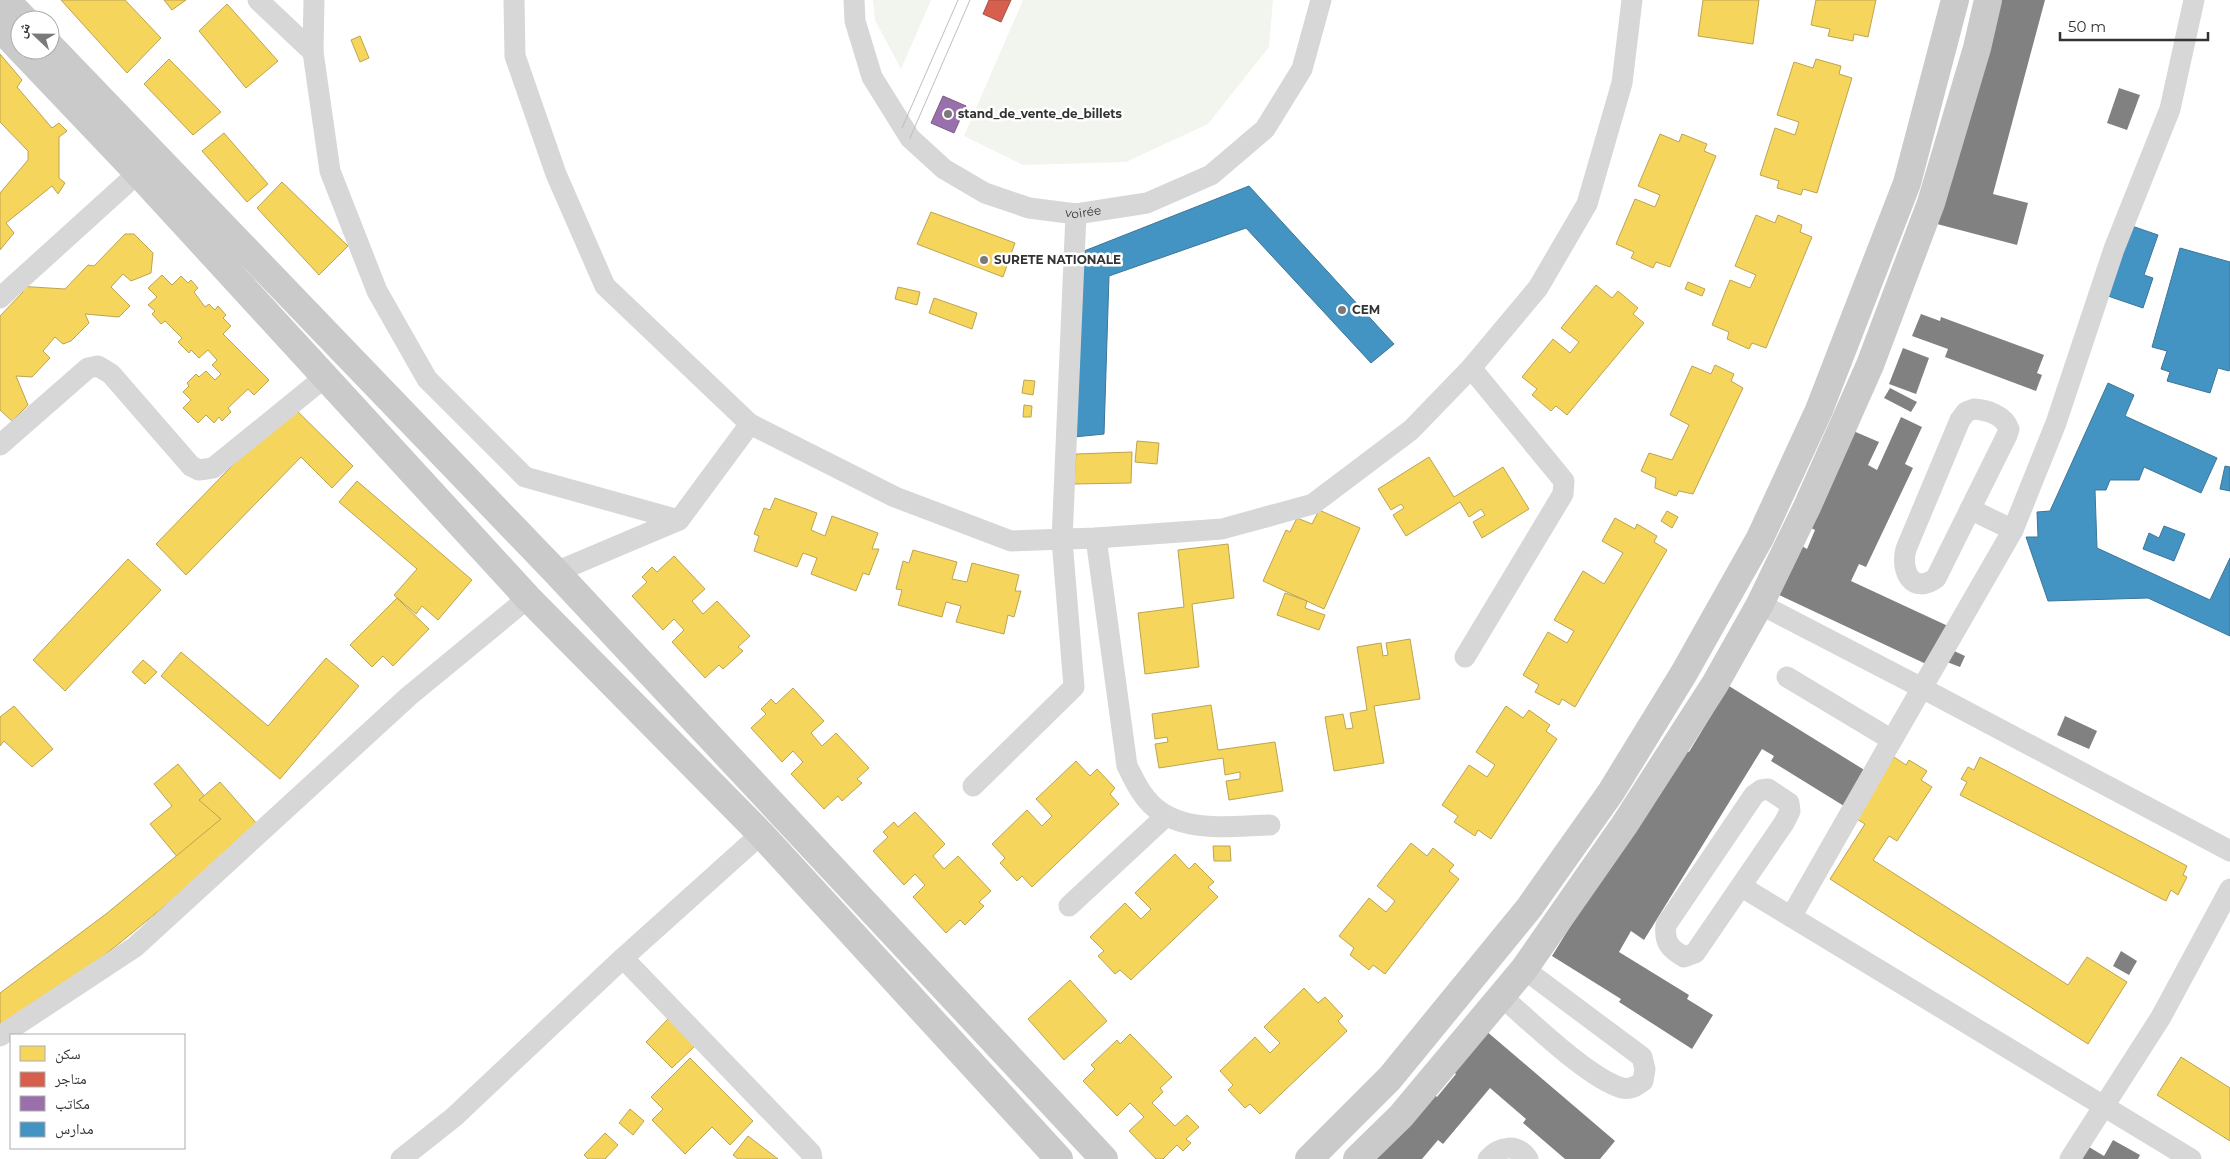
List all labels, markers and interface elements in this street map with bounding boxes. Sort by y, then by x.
north arrow [10,10,60,60]
scale bar [2060,10,2208,42]
text: 50 m [2068,17,2106,36]
text: ش [12,20,34,40]
place label: stand_de_vente_de_billets [958,106,1122,121]
marker: stand_de_vente_de_billets [942,108,954,120]
street label: voirée [1064,202,1102,221]
place label: SURETE NATIONALE [994,252,1121,267]
marker: SURETE NATIONALE [978,254,990,266]
place label: CEM [1352,302,1380,317]
marker: CEM [1336,304,1348,316]
legend [10,1034,185,1149]
text: سكن [55,1044,81,1064]
text: متاجر [54,1069,87,1088]
text: مكاتب [55,1094,90,1113]
text: مدارس [55,1119,94,1139]

